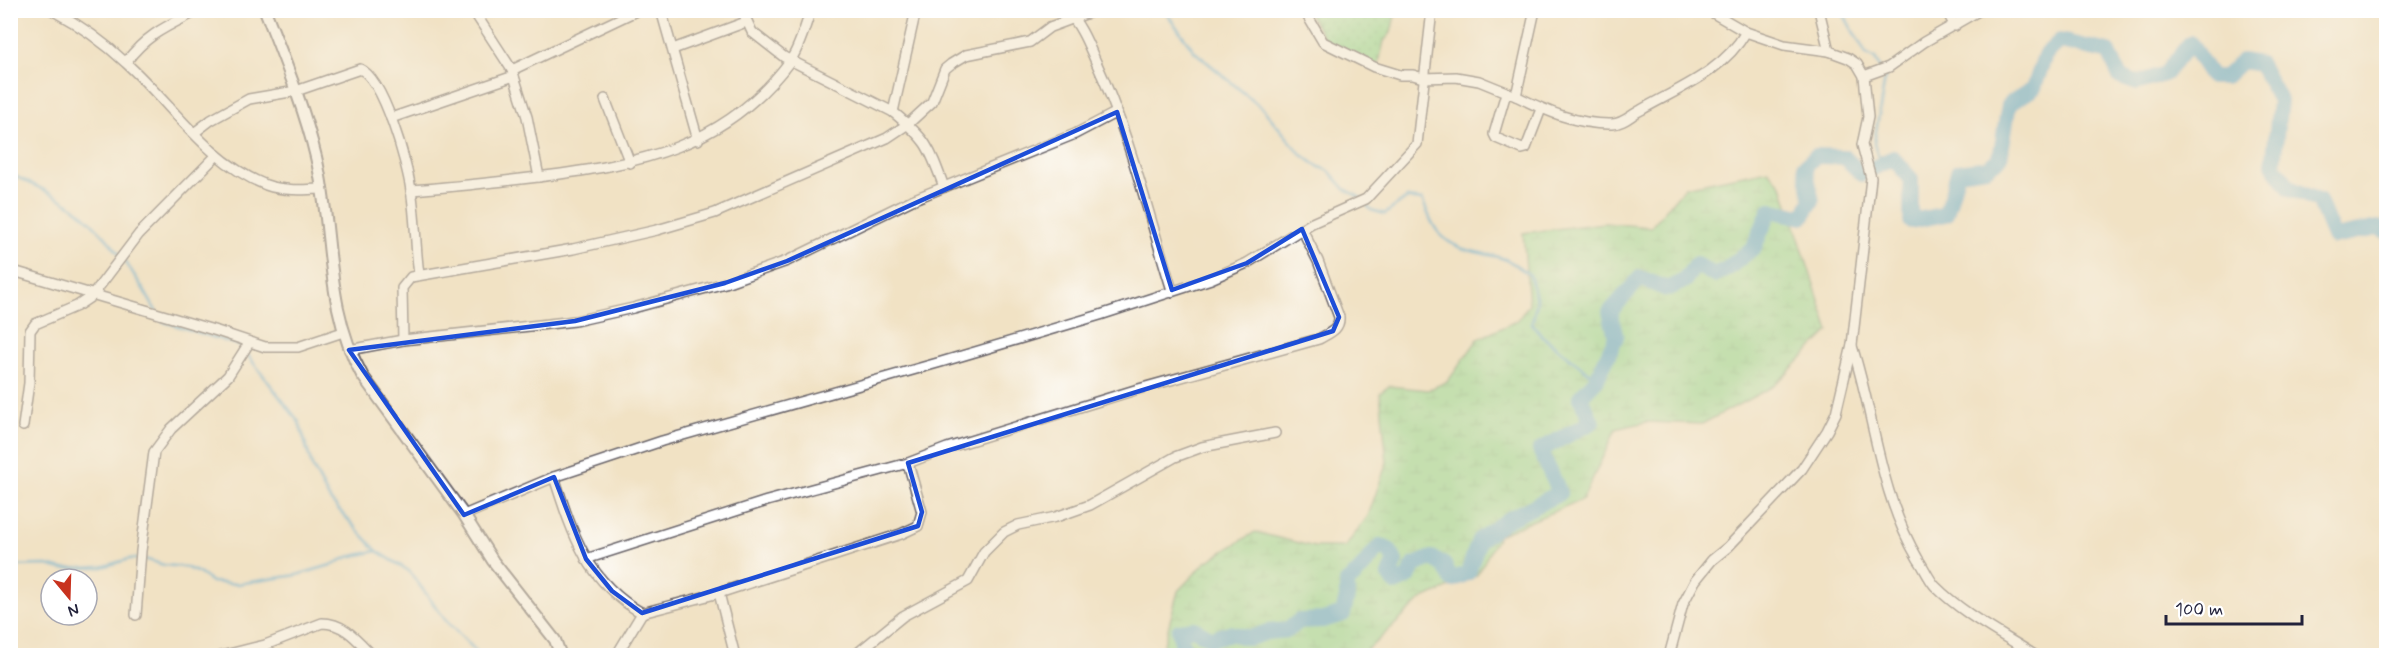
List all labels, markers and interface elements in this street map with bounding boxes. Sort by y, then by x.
north arrow [39,567,99,627]
scale bar [2166,588,2302,626]
text: N [65,598,82,621]
text: 100 m [2175,598,2223,622]

